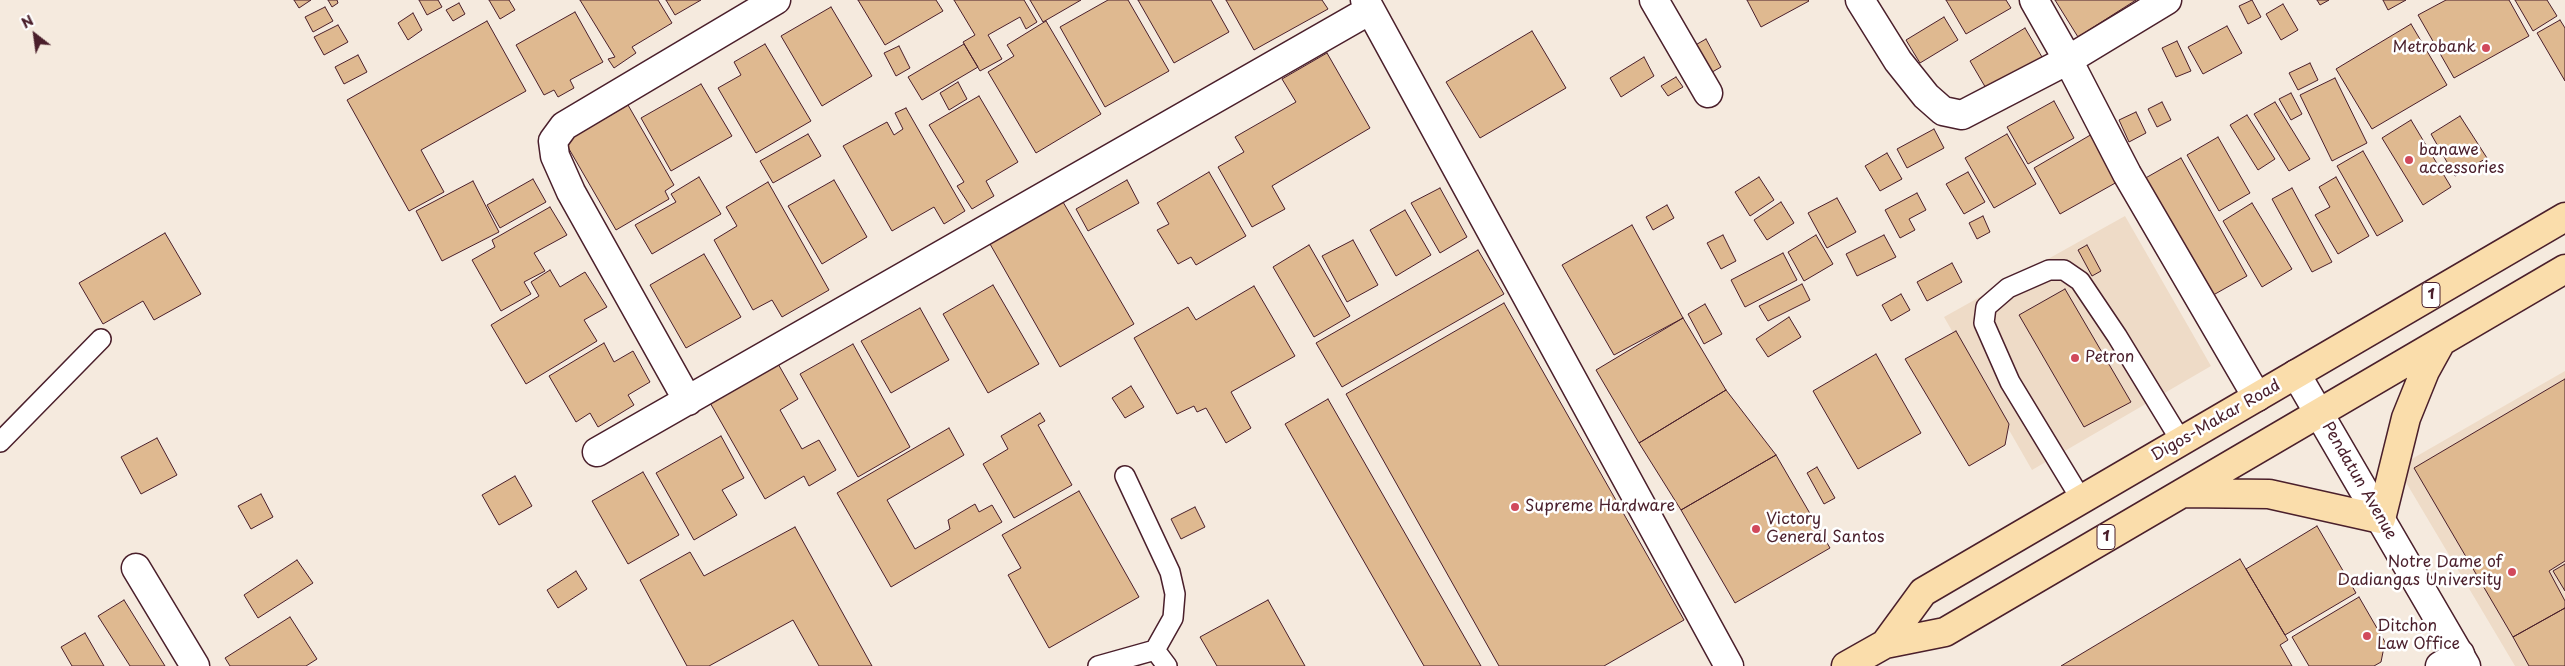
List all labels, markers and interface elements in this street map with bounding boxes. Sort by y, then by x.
north arrow [10,10,60,60]
text: N [17,10,37,33]
place label: Metrobank [2392,38,2476,58]
marker: Metrobank [2480,42,2492,54]
place label: banawe accessories [2419,141,2504,179]
marker: banawe accessories [2403,154,2415,166]
road number: 1 [2422,282,2440,308]
place label: Petron [2085,348,2134,368]
marker: Petron [2069,352,2081,364]
street label: Digos-Makar Road [2148,376,2284,466]
street label: Pendatun Avenue [2318,419,2400,543]
place label: Supreme Hardware [1525,497,1675,517]
marker: Supreme Hardware [1509,501,1521,513]
place label: Victory General Santos [1766,510,1884,548]
marker: Victory General Santos [1750,523,1762,535]
road number: 1 [2097,524,2115,550]
place label: Notre Dame of Dadiangas University [2337,553,2502,591]
marker: Notre Dame of Dadiangas University [2506,566,2518,578]
place label: Ditchon Law Office [2377,617,2460,655]
marker: Ditchon Law Office [2361,630,2373,642]

